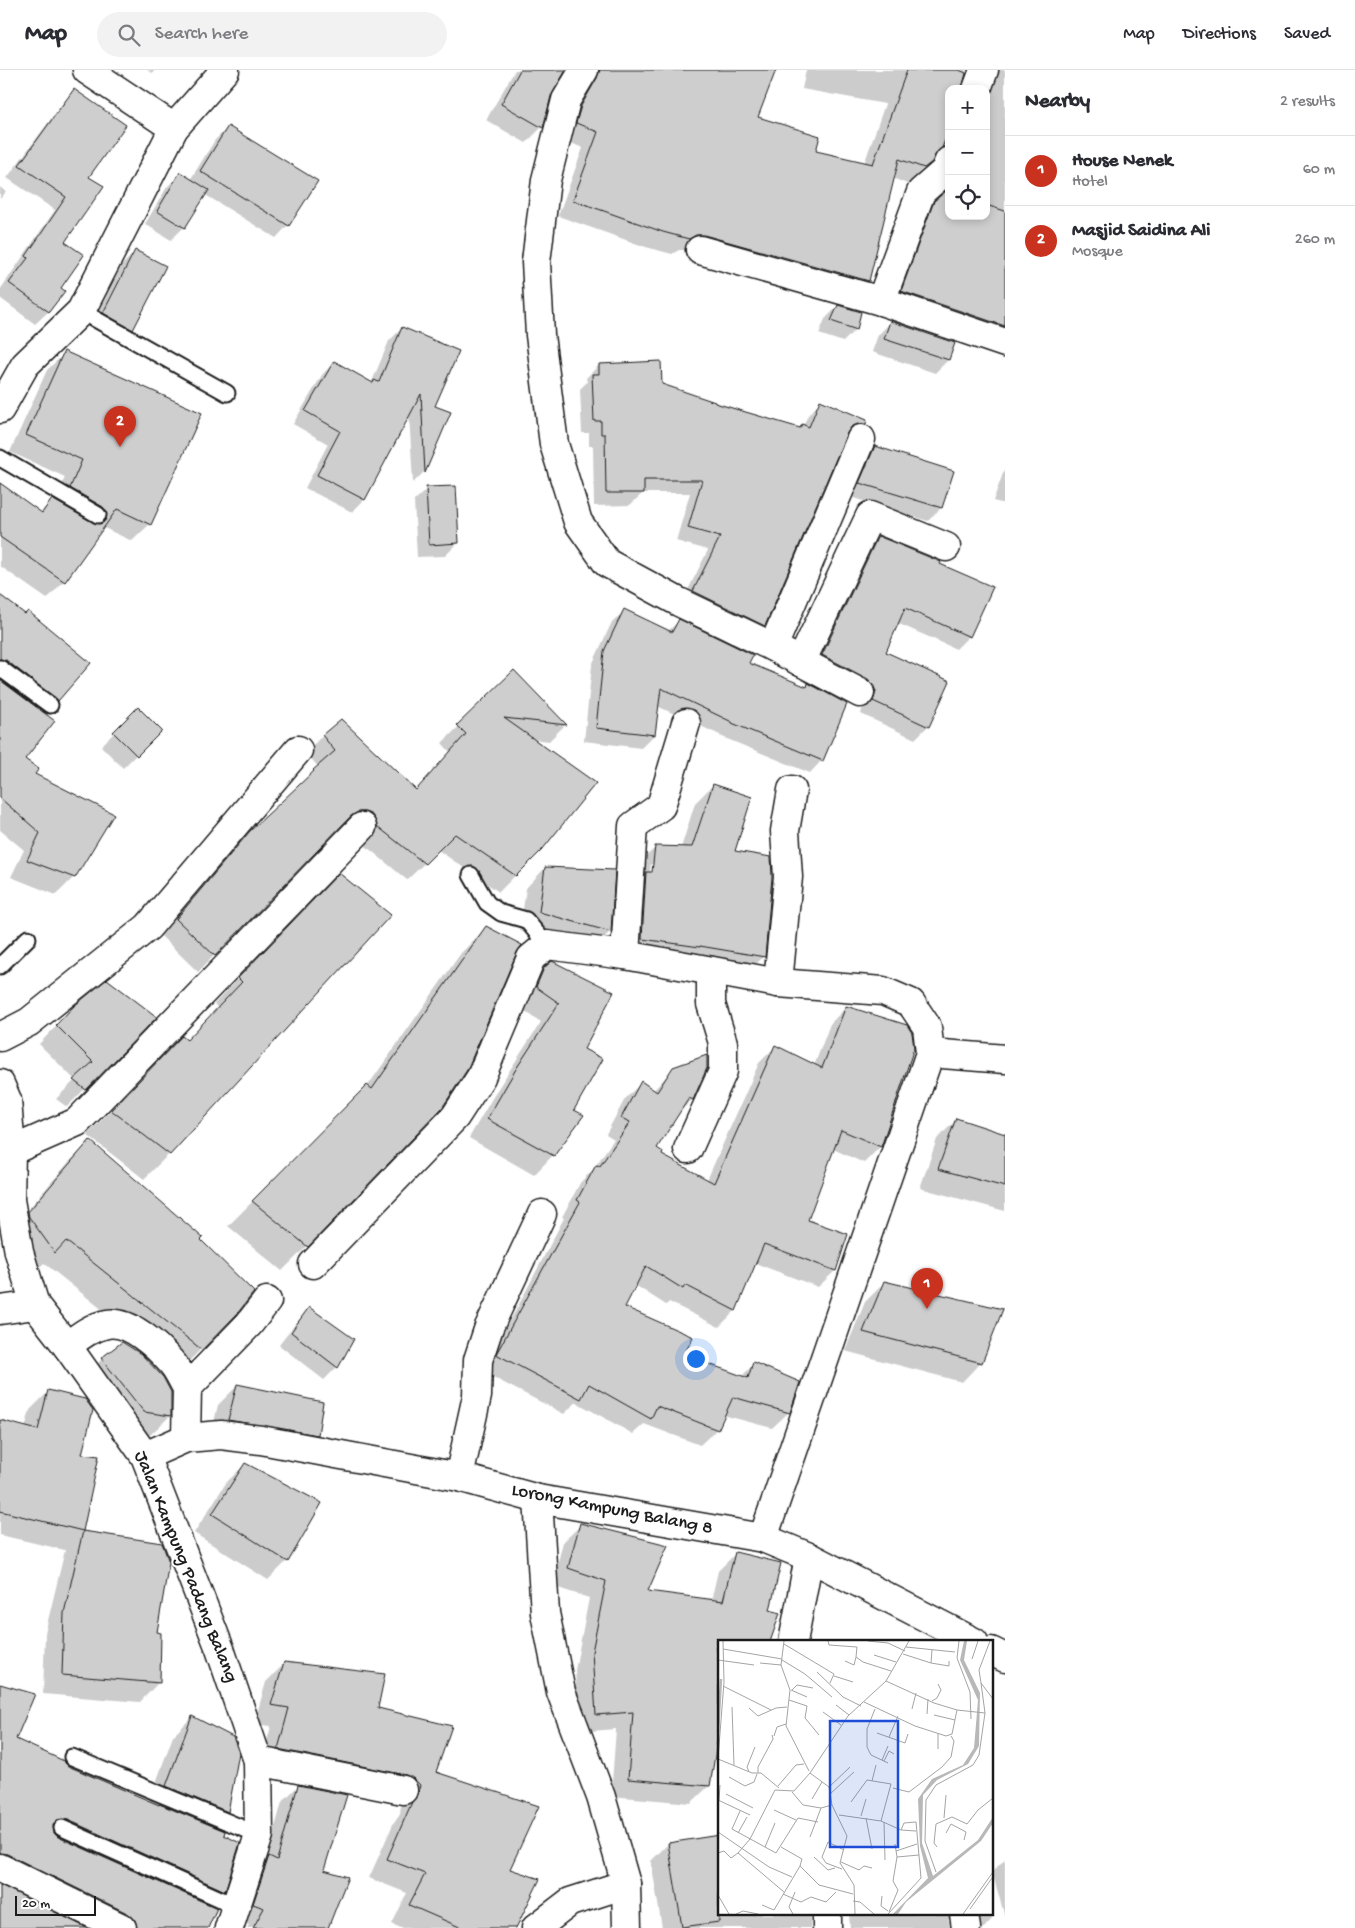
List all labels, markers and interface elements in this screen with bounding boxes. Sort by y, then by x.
search box [97,12,447,57]
text: Map [25,20,67,49]
icon: search [115,21,143,49]
text: Search here [155,23,248,46]
text: Map [1123,24,1155,45]
text: Directions [1183,24,1256,45]
text: Saved [1284,24,1330,45]
map controls [945,85,990,220]
button: + [945,85,990,130]
text: Nearby [1025,90,1090,115]
text: 2 results [1280,93,1335,112]
button: − [945,130,990,175]
text: House Nenek [1072,150,1172,173]
text: 1 [1038,161,1044,180]
text: 60 m [1303,161,1335,180]
text: Hotel [1072,173,1108,192]
button: locate [945,175,990,220]
text: Masjid Saidina Ali [1072,220,1210,243]
text: 2 [1037,231,1045,250]
text: 260 m [1295,231,1335,250]
text: Mosque [1072,243,1123,262]
pin: 2 [104,406,136,447]
pin: 1 [911,1268,943,1309]
your location [683,1346,709,1372]
street label: Jalan Kampung Padang Balang [128,1448,242,1686]
street label: Lorong Kampung Balang 8 [509,1479,715,1541]
inset map [718,1640,992,1916]
scale bar [15,1893,96,1916]
text: 20 m [22,1896,50,1913]

